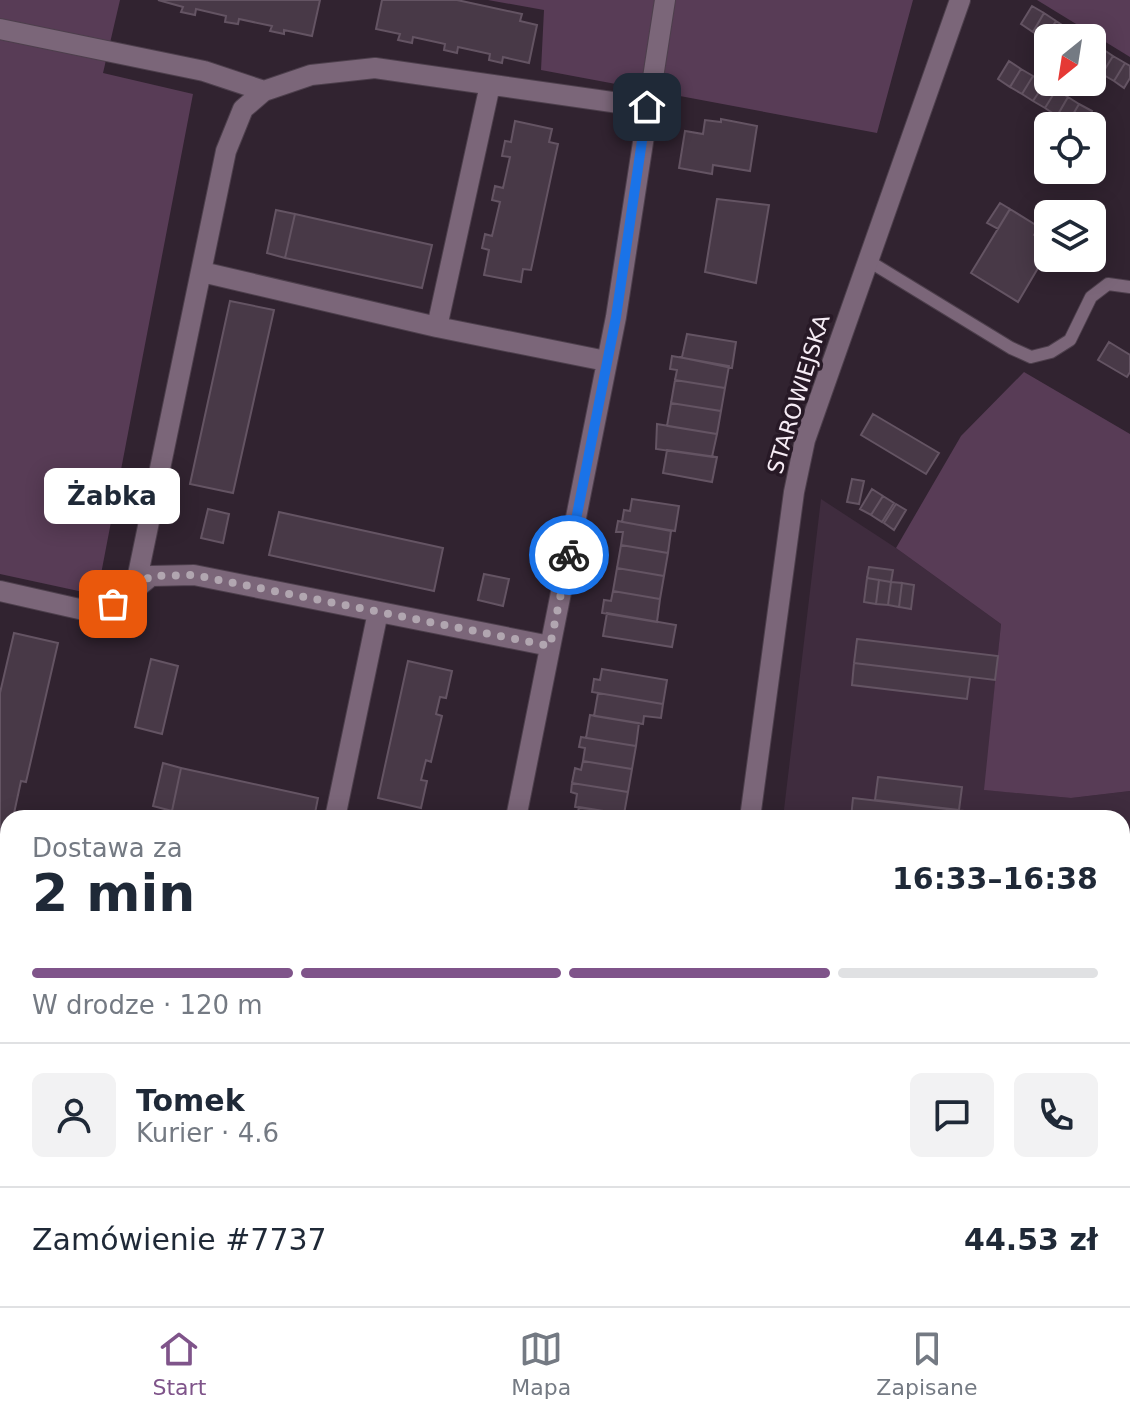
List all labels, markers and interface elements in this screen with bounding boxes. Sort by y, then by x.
north arrow [1034,24,1106,96]
map controls [1034,24,1106,272]
pin [613,73,681,141]
icon: home [625,85,669,129]
button: locate [1034,112,1106,184]
button: layers [1034,200,1106,272]
street label: STAROWIEJSKA [762,312,835,477]
callout: Żabka [45,468,181,524]
text: Żabka [67,481,157,511]
courier [529,515,609,595]
icon: bike [547,533,591,577]
pin [79,570,147,638]
icon: bag [91,582,135,626]
text: Dostawa za [32,833,183,863]
text: 16:33–16:38 [892,861,1098,896]
text: 2 min [32,863,195,923]
text: W drodze · 120 m [32,990,263,1020]
button: person [32,1073,116,1157]
button: chat [910,1073,994,1157]
button: phone [1014,1073,1098,1157]
text: Tomek [136,1083,245,1118]
text: Kurier · 4.6 [136,1118,279,1148]
text: Zamówienie #7737 [32,1222,327,1257]
text: 44.53 zł [964,1222,1098,1257]
tab: Start [153,1327,206,1400]
tab: Mapa [511,1327,571,1400]
tab: Zapisane [876,1327,977,1400]

